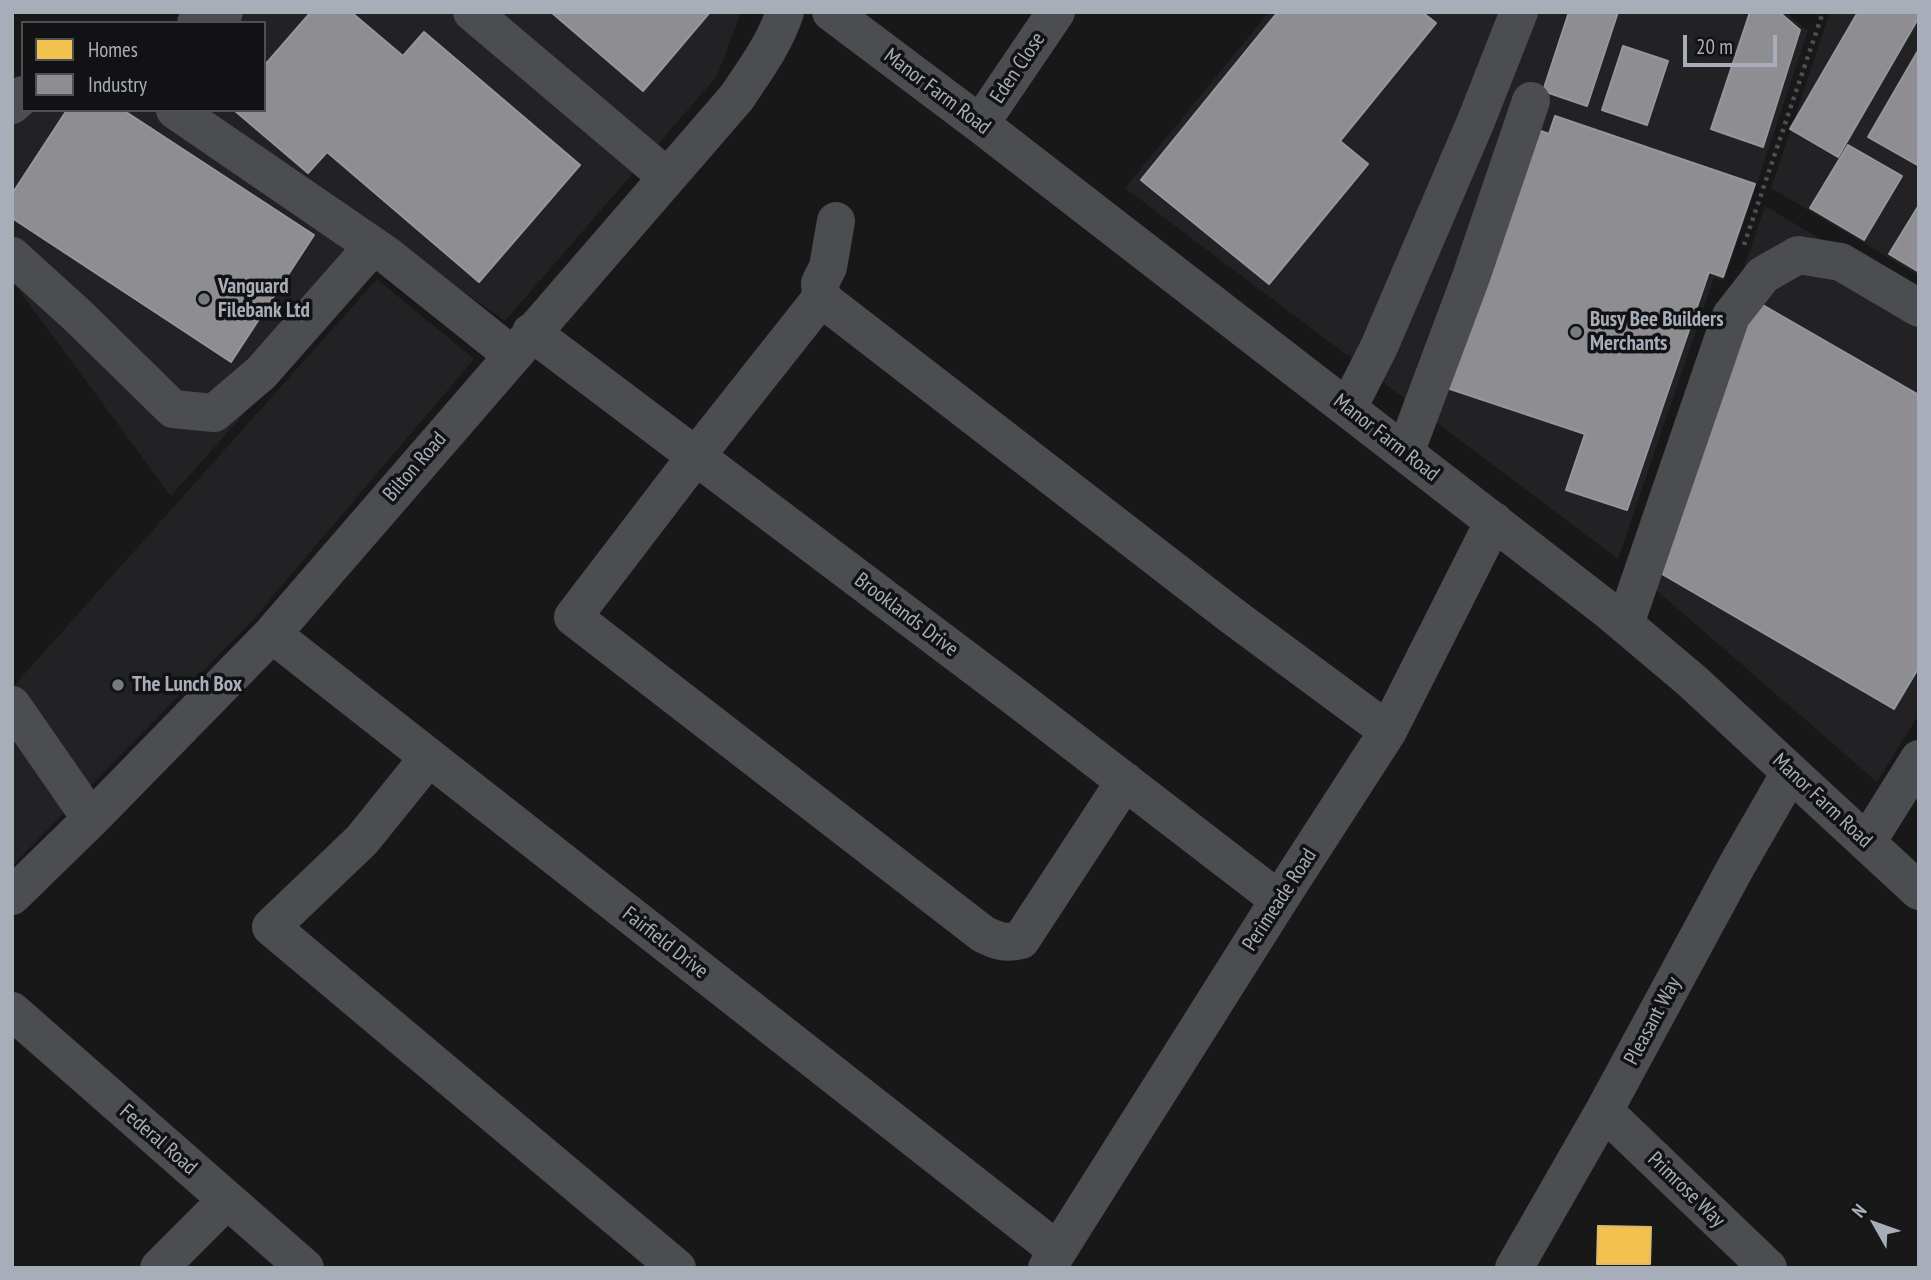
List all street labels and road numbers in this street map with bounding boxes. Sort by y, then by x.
street label: Eden Close [985,28,1051,108]
street label: Manor Farm Road [879,44,995,140]
street label: Manor Farm Road [1328,389,1444,487]
street label: Bilton Road [378,427,452,507]
street label: Brooklands Drive [849,568,963,662]
street label: Manor Farm Road [1767,748,1877,854]
street label: Perimeade Road [1238,844,1322,956]
street label: Fairfield Drive [617,902,713,984]
street label: Pleasant Way [1619,973,1687,1069]
street label: Federal Road [114,1100,202,1180]
street label: Primrose Way [1642,1147,1730,1233]

